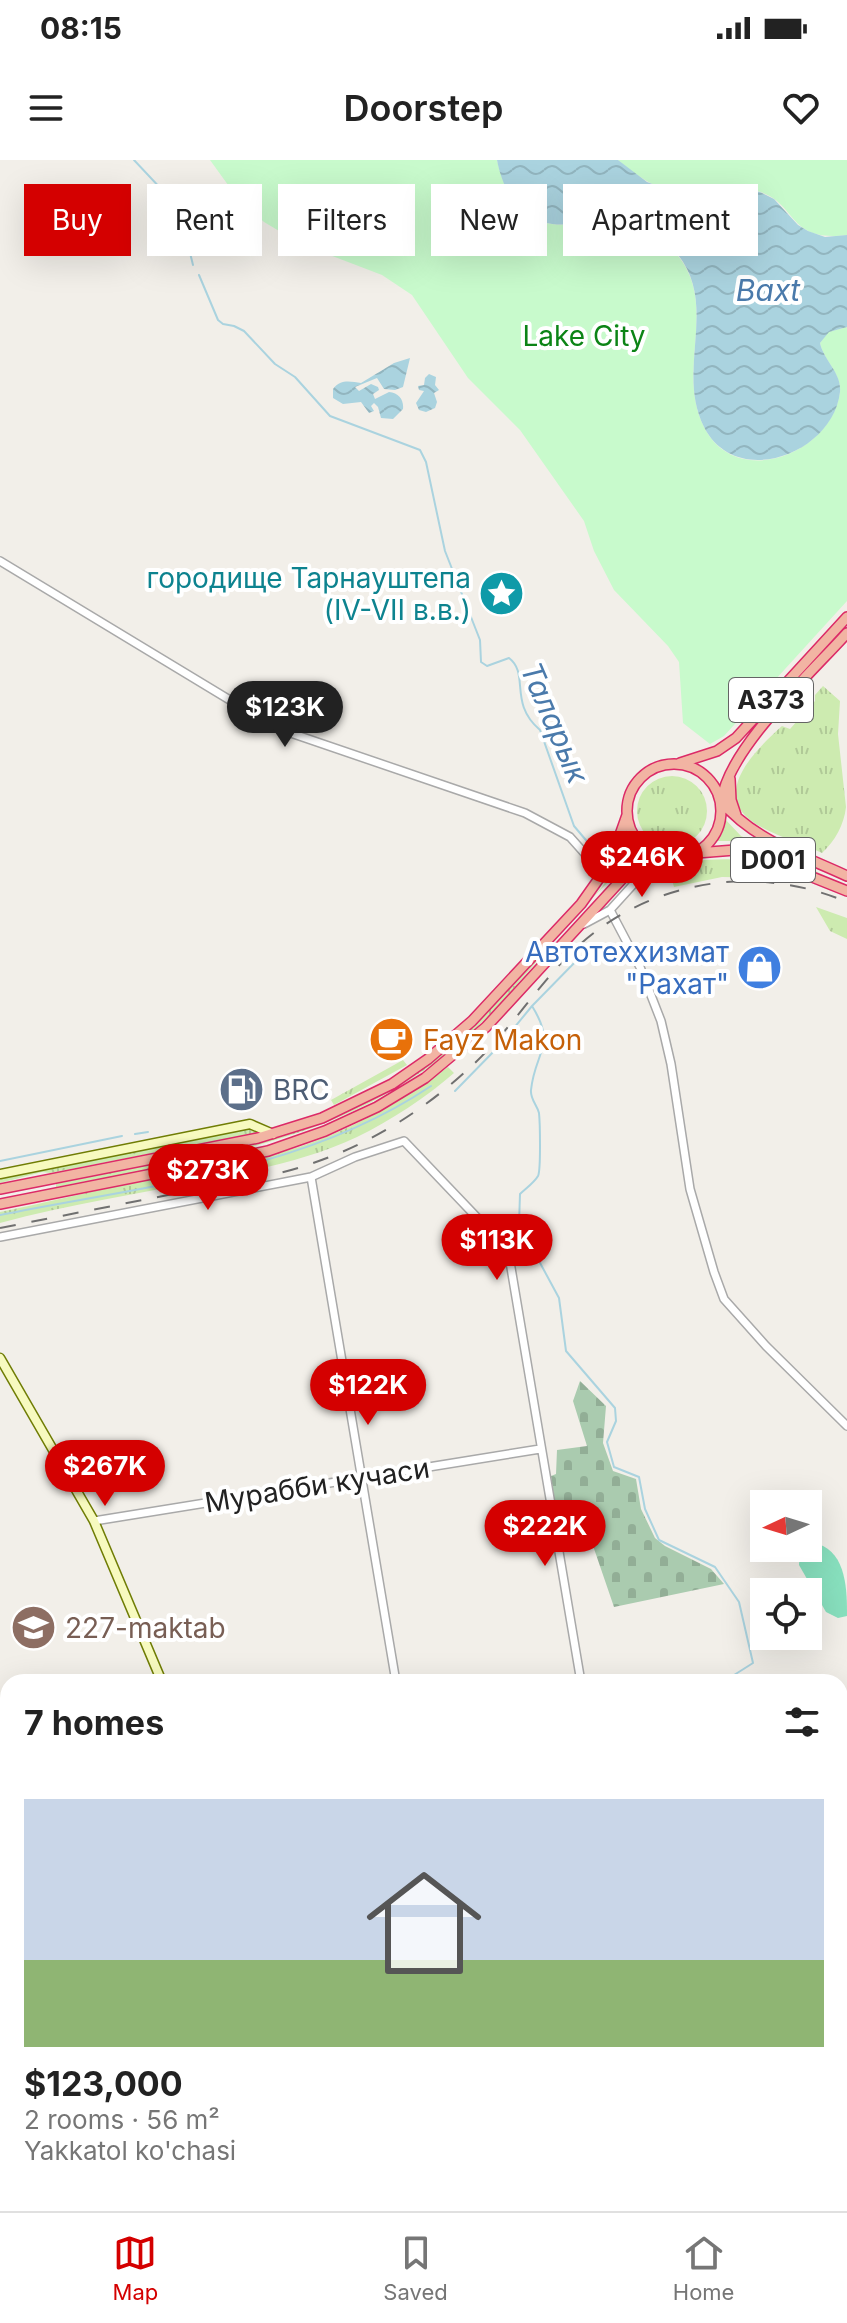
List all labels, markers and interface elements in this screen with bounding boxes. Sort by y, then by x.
text: 08:15 [40,10,122,46]
icon: menu [24,86,68,130]
text: Doorstep [343,86,504,130]
icon: heart [779,86,823,130]
chip: Buy [24,184,131,256]
chip: Rent [147,184,262,256]
chip: Filters [278,184,415,256]
chip: New [431,184,547,256]
chip: Apartment [563,184,758,256]
water label: Baхt [736,272,801,308]
park label: Lake City [522,319,646,353]
place label: городище Тарнауштепа (IV-VII в.в.) [146,561,471,627]
place icon: городище Тарнауштепа (IV-VII в.в.) [478,570,526,618]
water label: Таларык [513,657,597,790]
road number: A373 [729,678,813,722]
pin: $123K [229,681,341,749]
text: $123K [245,691,325,722]
pin: $246K [586,831,698,899]
road number: D001 [731,838,815,882]
text: $246K [599,841,685,872]
place label: Автотеххизмат "Рахат" [525,935,729,1001]
shop icon: Автотеххизмат "Рахат" [736,944,784,992]
cafe icon: Fayz Makon [368,1016,416,1064]
place label: Fayz Makon [423,1023,582,1057]
fuel station icon: BRC [218,1066,266,1114]
place label: BRC [273,1073,330,1107]
pin: $273K [152,1144,264,1212]
text: $273K [166,1154,250,1185]
pin: $113K [441,1214,553,1282]
text: $113K [460,1224,534,1255]
pin: $122K [312,1359,424,1427]
text: $122K [328,1369,408,1400]
pin: $267K [49,1440,161,1508]
text: $267K [63,1450,147,1481]
street label: Мурабби кучаси [202,1450,432,1520]
north arrow [750,1490,822,1562]
map controls [750,1490,822,1650]
pin: $222K [489,1500,601,1568]
text: $222K [503,1510,587,1541]
button: locate [750,1578,822,1650]
school or university icon: 227-maktab [10,1604,58,1652]
place label: 227-maktab [65,1611,226,1645]
icon: filters [780,1700,824,1744]
text: 7 homes [24,1702,164,1743]
icon: home [352,1851,496,1995]
text: $123,000 [24,2063,183,2104]
text: 2 rooms · 56 m² [24,2104,220,2135]
text: Yakkatol ko'chasi [24,2135,236,2166]
tab: Map [113,2231,158,2305]
tab: Saved [383,2231,448,2305]
tab: Home [673,2231,734,2305]

